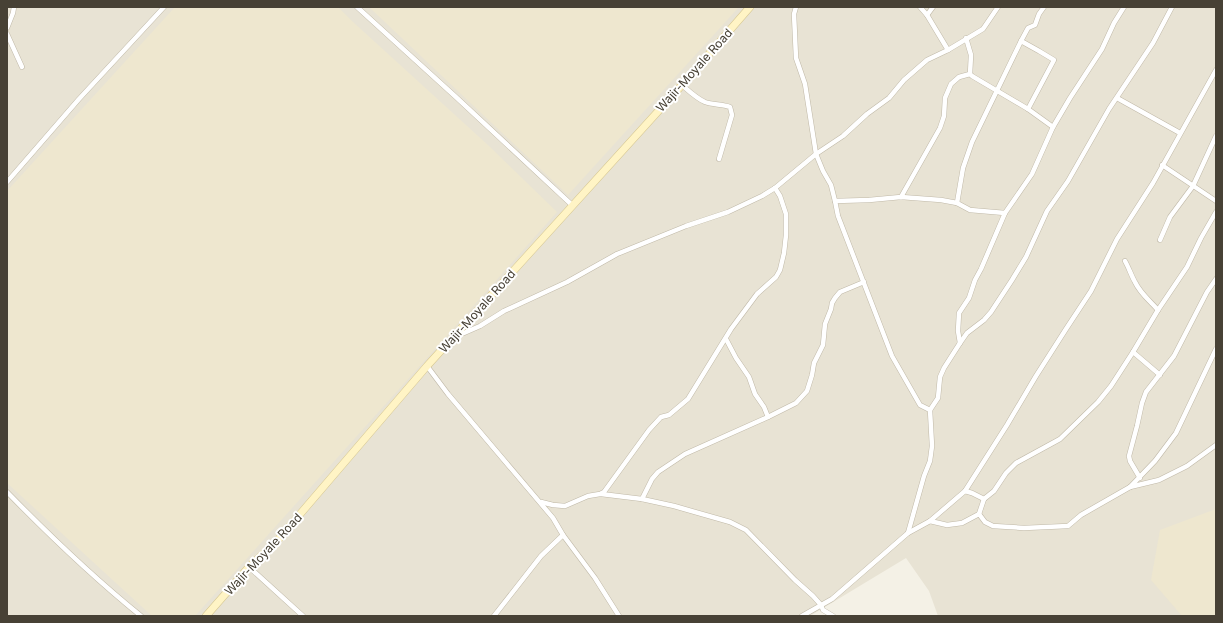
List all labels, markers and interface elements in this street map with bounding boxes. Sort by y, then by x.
street label: Wajir-Moyale Road [653,25,735,115]
street label: Wajir-Moyale Road [436,266,518,356]
street label: Wajir-Moyale Road [221,510,305,598]

